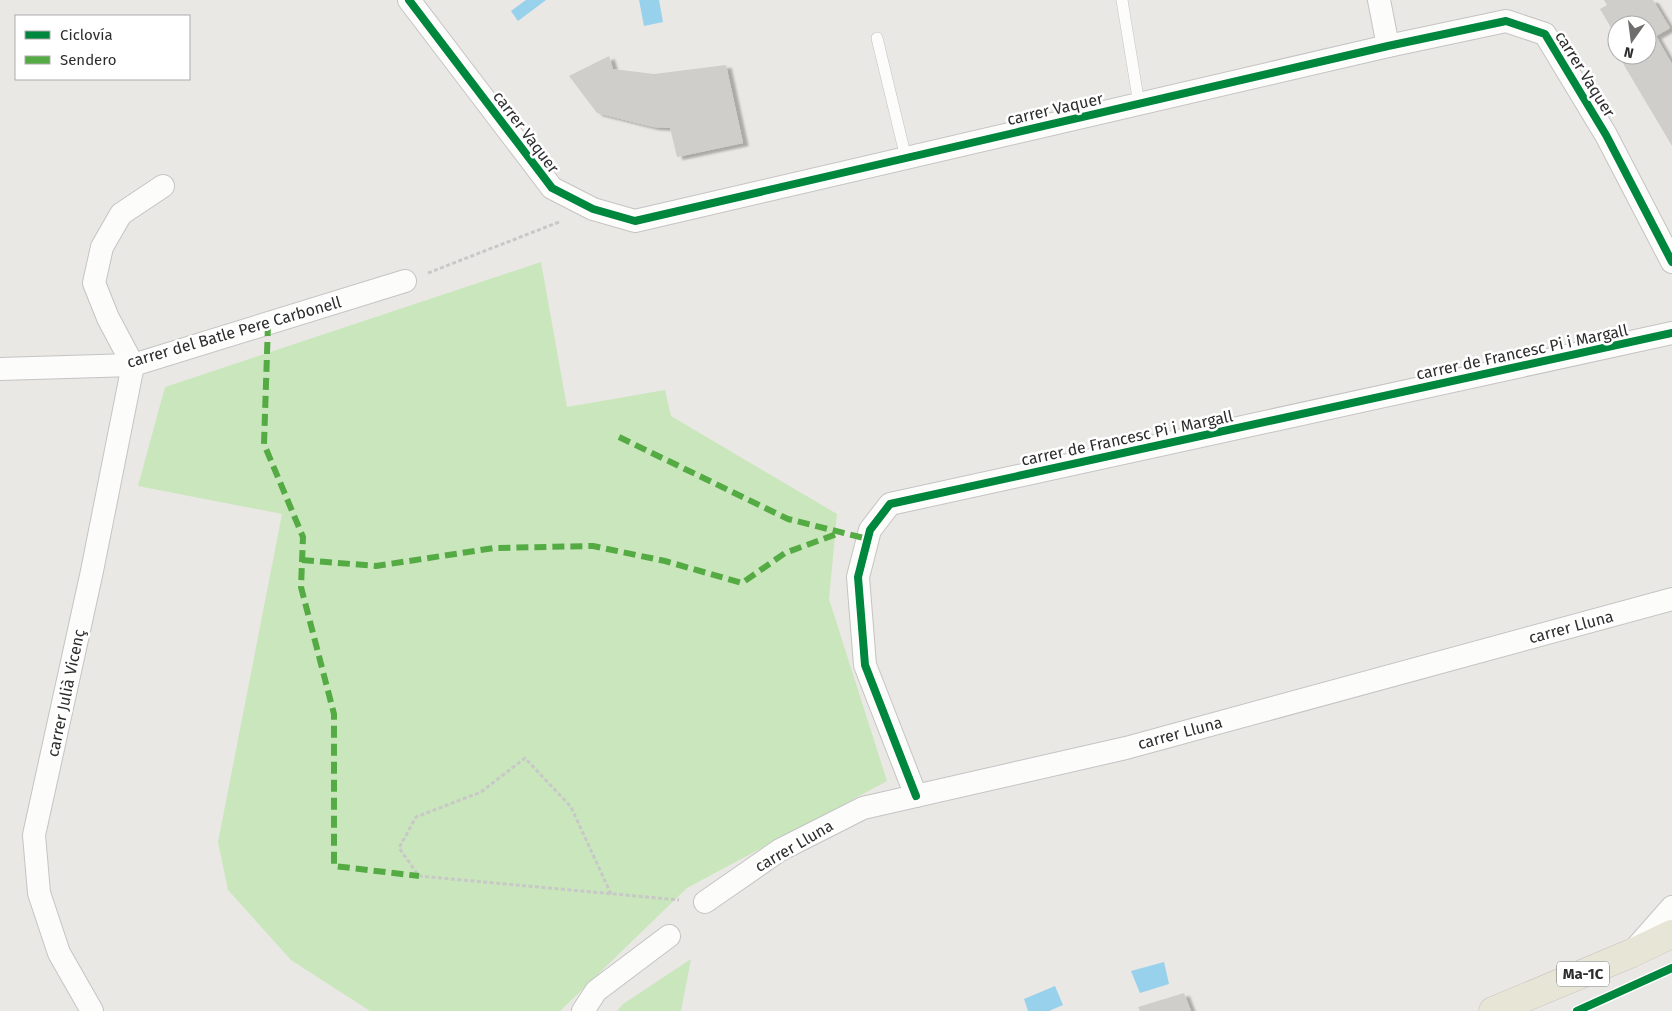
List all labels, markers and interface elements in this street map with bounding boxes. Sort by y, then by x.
legend [15,15,190,80]
north arrow [1607,15,1657,65]
text: Ciclovía [60,26,113,44]
street label: carrer Vaquer [1551,27,1619,121]
text: N [1622,43,1636,62]
text: Sendero [60,51,116,69]
street label: carrer Vaquer [489,87,564,177]
street label: carrer Vaquer [1005,89,1106,129]
street label: carrer del Batle Pere Carbonell [125,292,344,372]
street label: carrer de Francesc Pi i Margall [1414,320,1630,384]
street label: carrer de Francesc Pi i Margall [1019,406,1235,470]
street label: carrer Lluna [1526,607,1616,647]
street label: carrer Julià Vicenç [43,627,90,759]
street label: carrer Lluna [1135,713,1225,753]
street label: carrer Lluna [752,816,836,876]
road number: Ma-1C [1557,962,1609,986]

